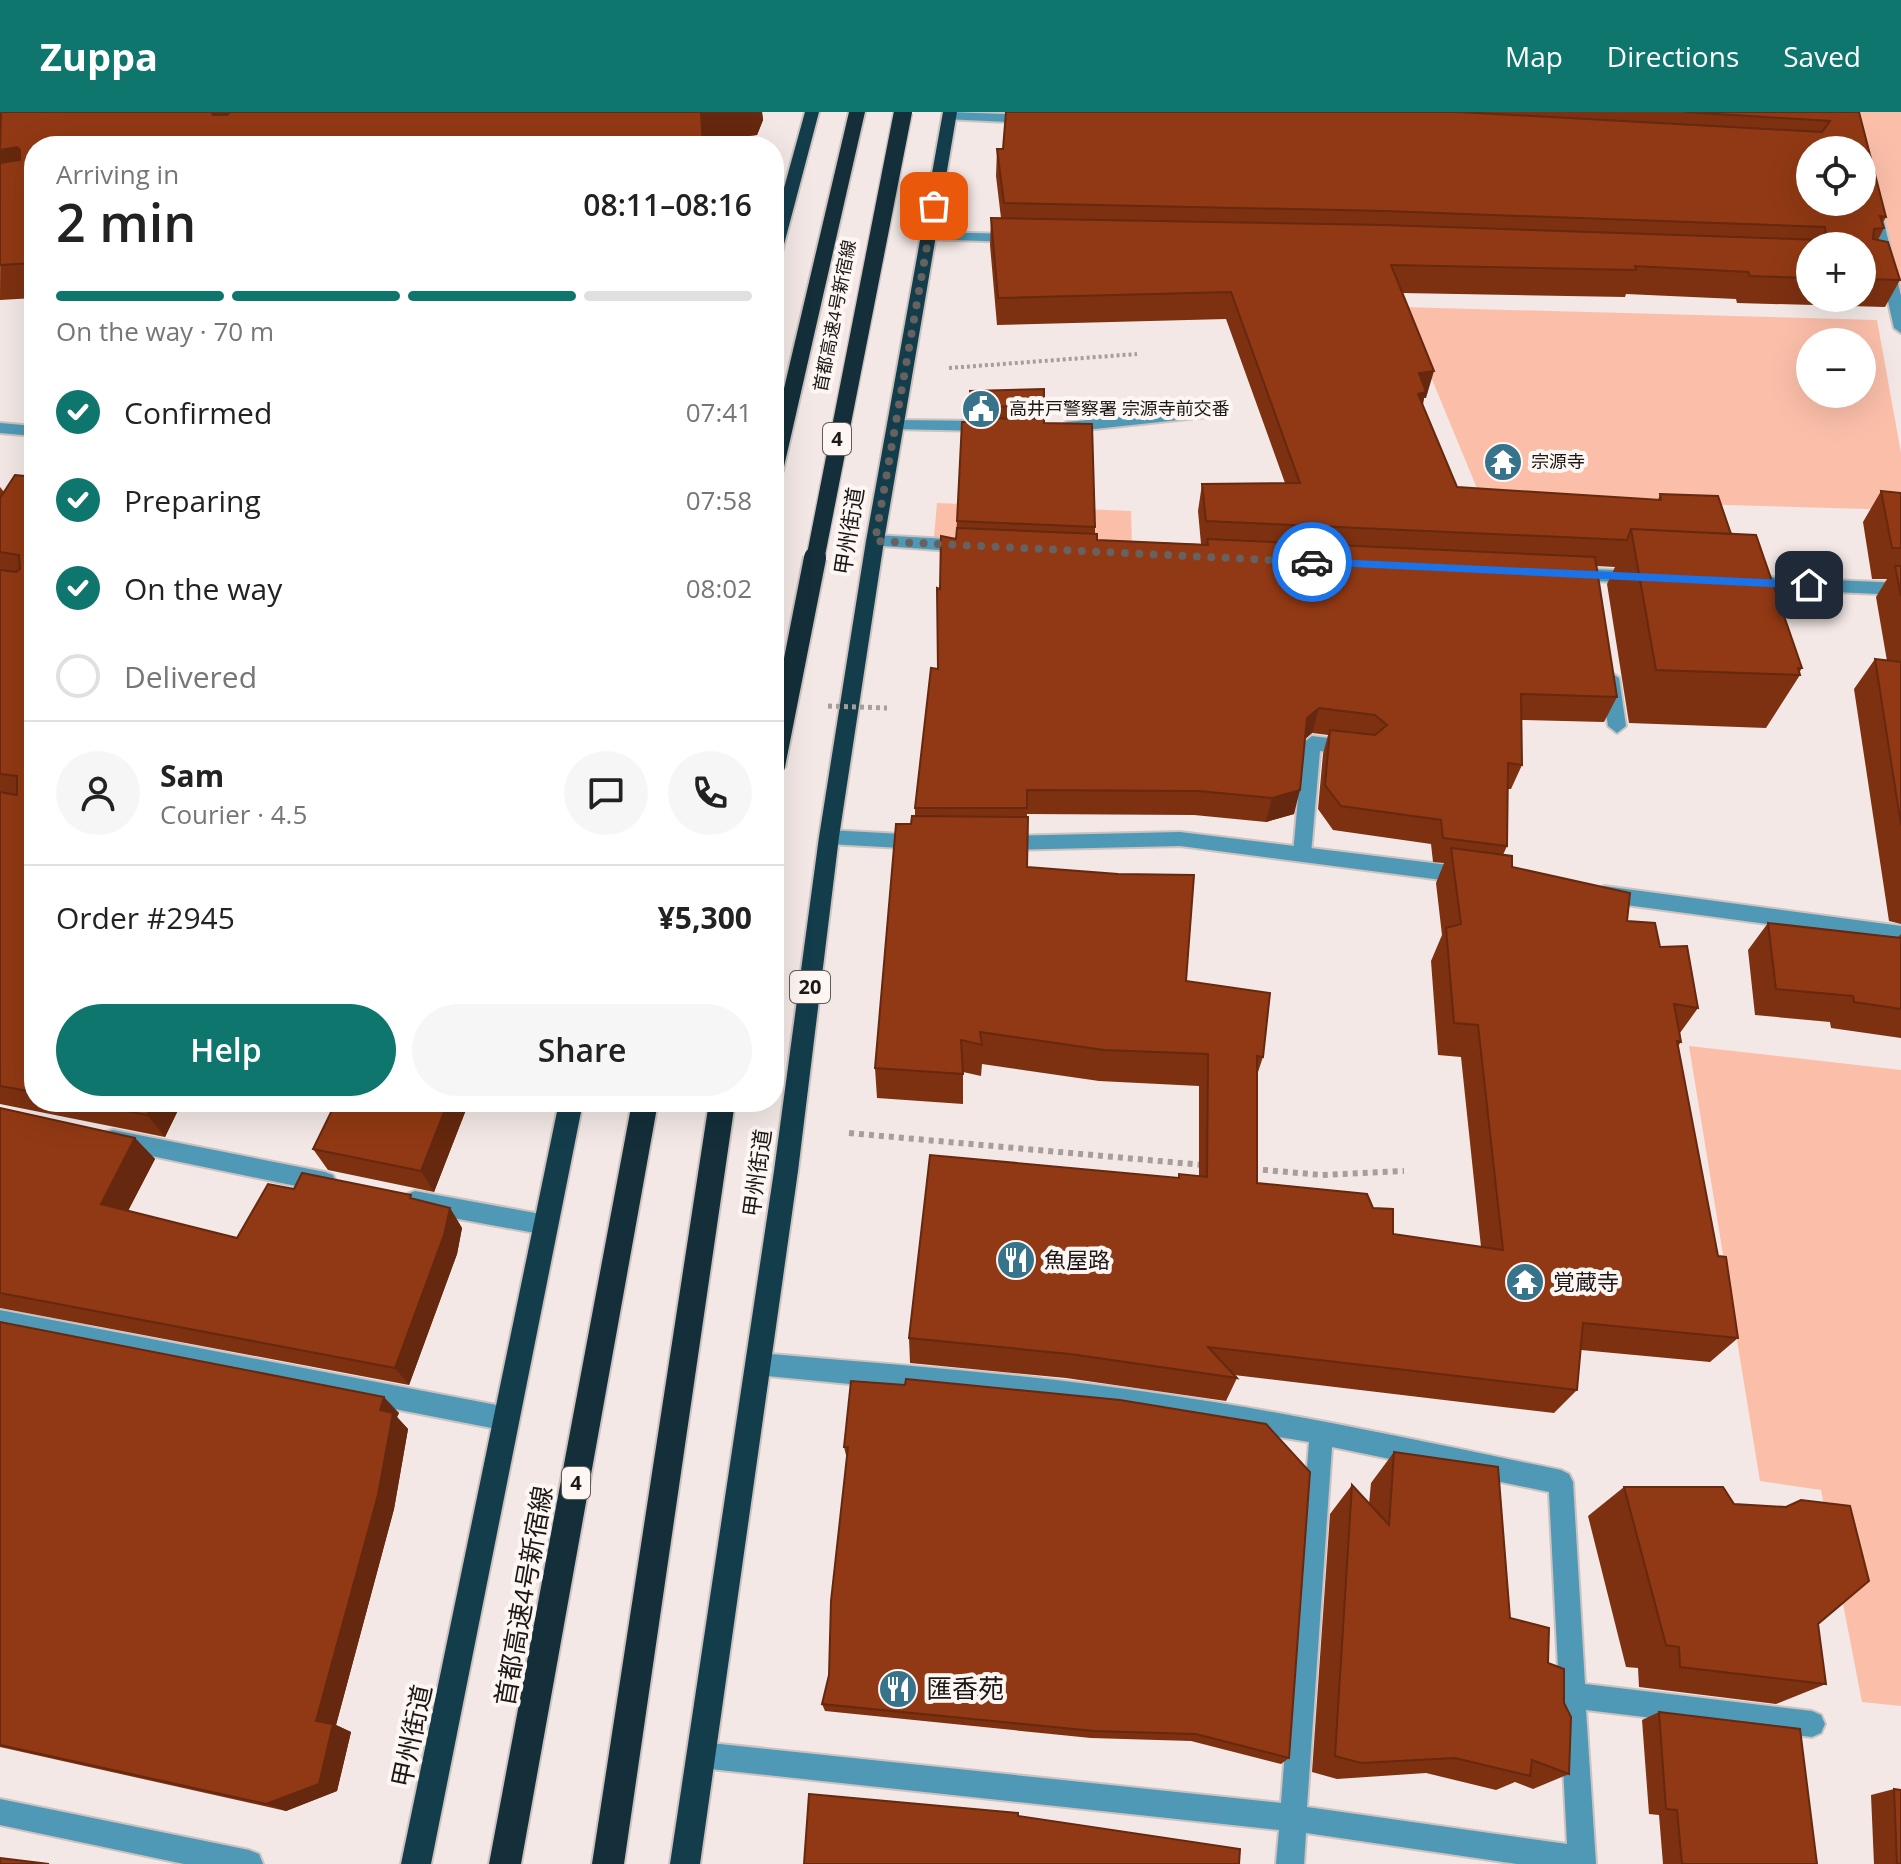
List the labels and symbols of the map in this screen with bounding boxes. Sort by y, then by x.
pin [900,172,968,240]
street label: 首都高速4号新宿線 [808,238,861,394]
public building icon: 高井戸警察署 宗源寺前交番 [960,388,1002,430]
place label: 高井戸警察署 宗源寺前交番 [1009,396,1230,420]
road number: 4 [823,423,851,455]
temple icon: 宗源寺 [1482,441,1524,483]
place label: 宗源寺 [1531,449,1585,473]
street label: 甲州街道 [826,485,870,577]
courier [1272,522,1352,602]
pin [1775,551,1843,619]
road number: 20 [790,971,830,1003]
street label: 甲州街道 [735,1127,777,1219]
restaurant icon: 魚屋路 [995,1239,1037,1281]
place label: 魚屋路 [1044,1244,1110,1274]
temple icon: 覚蔵寺 [1504,1261,1546,1303]
place label: 覚蔵寺 [1553,1266,1619,1296]
road number: 4 [562,1467,590,1499]
street label: 首都高速4号新宿線 [486,1483,560,1709]
restaurant icon: 匯香苑 [877,1668,919,1710]
place label: 匯香苑 [926,1670,1004,1706]
street label: 甲州街道 [383,1681,439,1790]

